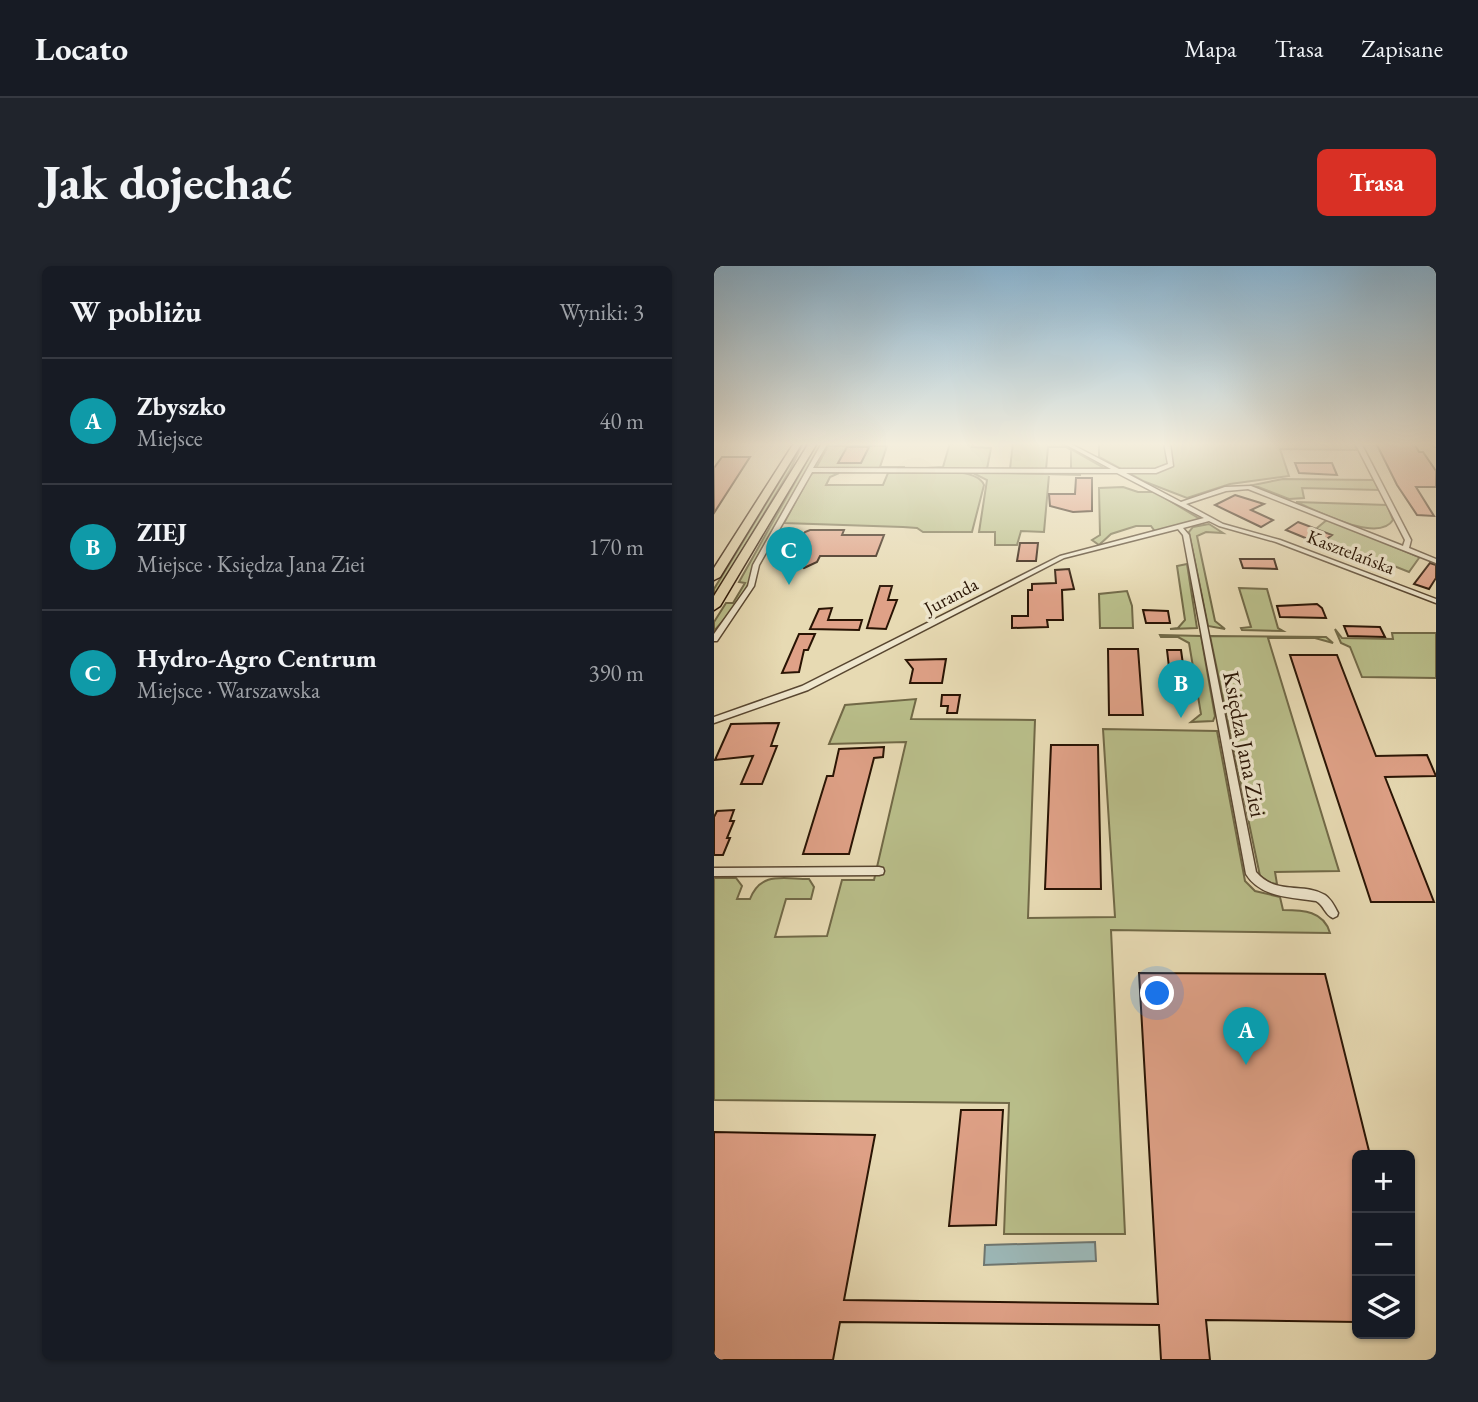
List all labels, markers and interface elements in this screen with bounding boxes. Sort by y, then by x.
text: Locato [35,27,128,70]
text: Mapa [1184,33,1237,64]
text: Trasa [1275,33,1323,64]
text: Zapisane [1361,33,1443,64]
button: Trasa [1317,149,1436,216]
text: Jak dojechać [42,150,292,214]
text: W pobliżu [70,292,201,331]
text: Wyniki: 3 [560,297,644,327]
text: Zbyszko [137,389,226,423]
text: A [85,406,101,436]
text: 40 m [599,406,644,436]
text: Miejsce [137,423,203,453]
text: ZIEJ [137,515,187,549]
street label: Kasztelańska [1304,524,1399,580]
pin: C [766,527,812,585]
text: B [86,532,100,562]
text: 170 m [588,532,644,562]
text: Miejsce · Księdza Jana Ziei [137,549,365,579]
street label: Juranda [918,571,983,622]
text: Hydro-Agro Centrum [137,641,377,675]
text: C [85,658,101,688]
text: 390 m [588,658,644,688]
pin: B [1158,660,1204,718]
street label: Księdza Jana Ziei [1216,668,1274,820]
text: Miejsce · Warszawska [137,675,320,705]
your location [1140,976,1174,1010]
pin: A [1223,1007,1269,1065]
map controls [1352,1150,1415,1339]
button: + [1352,1150,1415,1213]
button: − [1352,1213,1415,1276]
button: layers [1352,1276,1415,1339]

